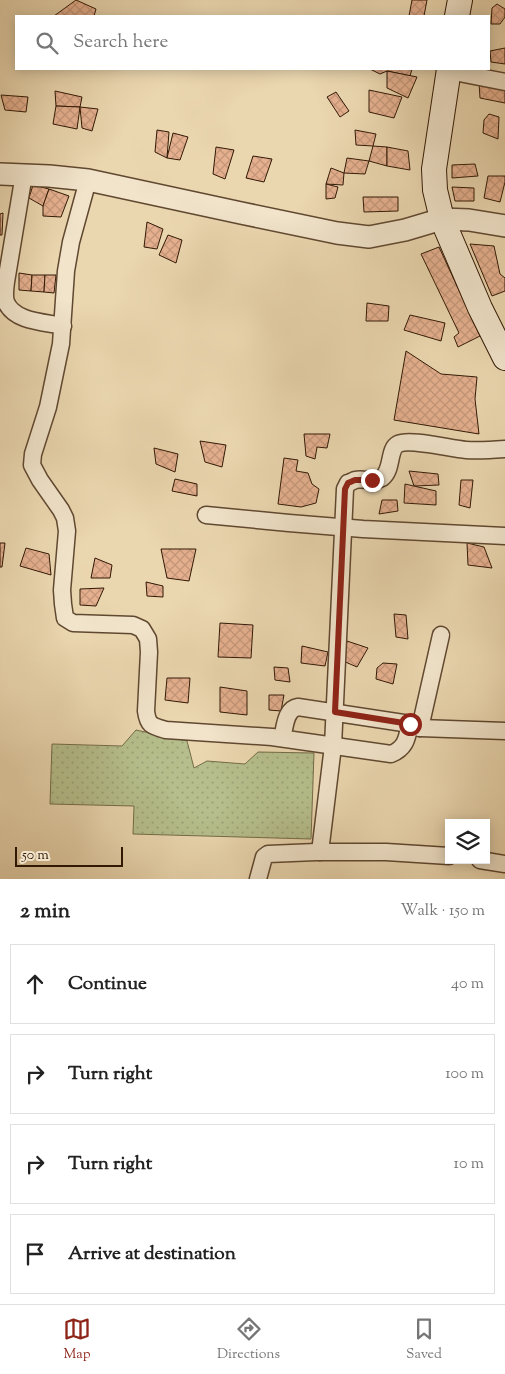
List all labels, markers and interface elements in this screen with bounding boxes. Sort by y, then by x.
search box [15,15,490,70]
icon: search [33,29,61,57]
text: Search here [73,29,168,56]
route end [361,469,384,492]
route start [399,713,422,736]
map controls [445,819,490,864]
button: layers [445,819,490,864]
scale bar [15,844,122,867]
text: 50 m [22,846,49,866]
text: 2 min [20,897,70,927]
text: Walk · 150 m [401,900,485,923]
icon: ahead [21,970,49,998]
text: Continue [68,971,147,998]
text: 40 m [451,973,484,996]
icon: right [21,1060,49,1088]
text: Turn right [68,1061,152,1088]
text: 100 m [445,1063,484,1086]
icon: right [21,1150,49,1178]
text: Turn right [68,1151,152,1178]
text: 10 m [454,1153,484,1176]
icon: arrive [21,1240,49,1268]
text: Arrive at destination [68,1241,236,1268]
tab: Map [63,1315,91,1365]
tab: Directions [217,1315,280,1365]
tab: Saved [406,1315,442,1365]

